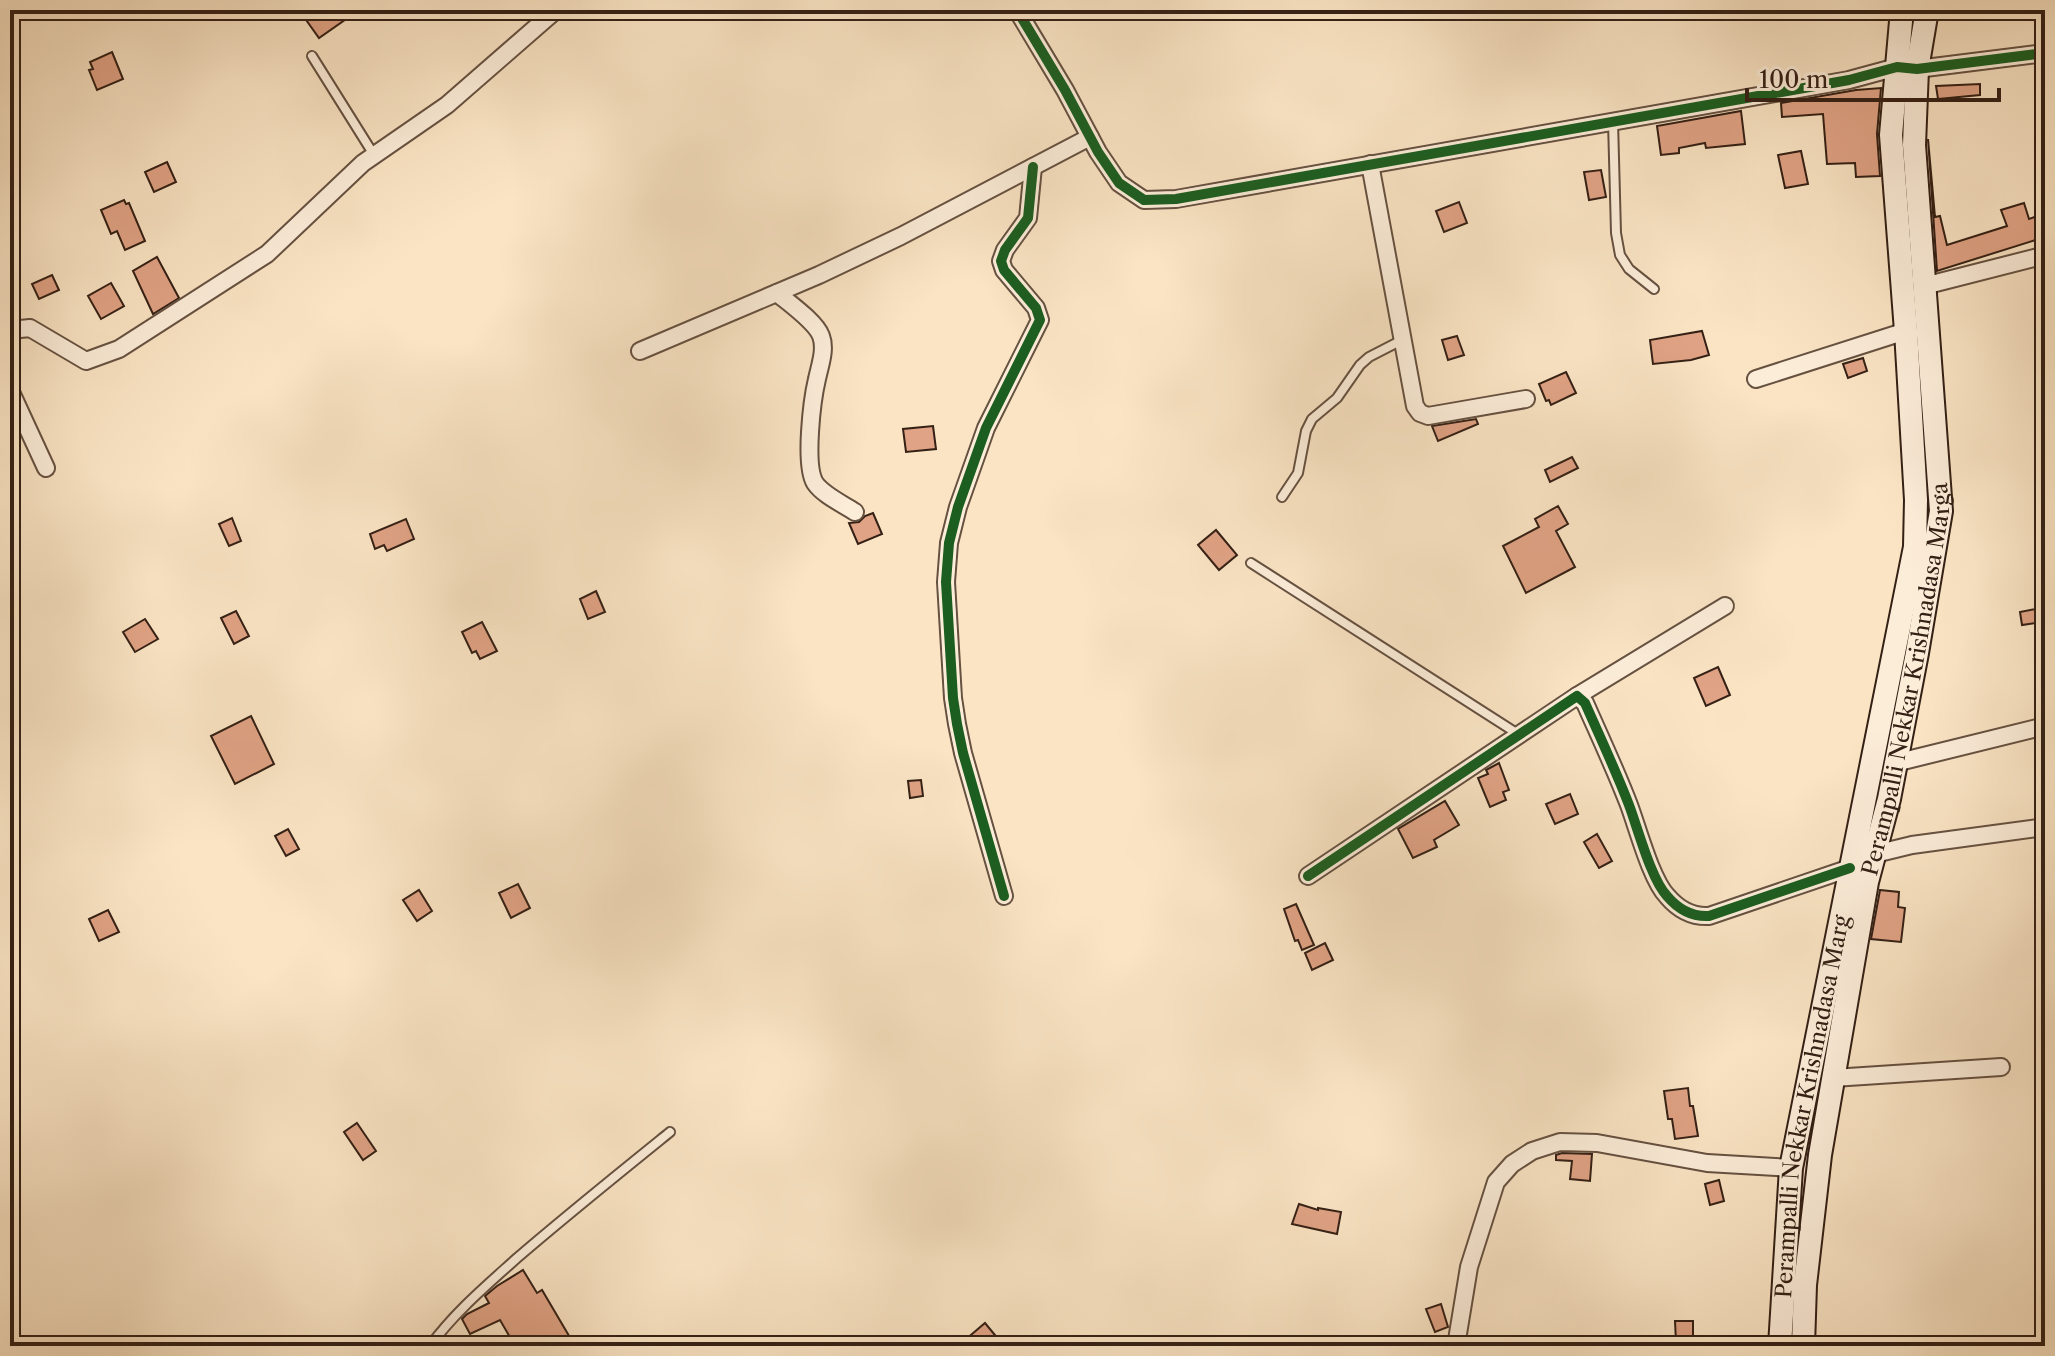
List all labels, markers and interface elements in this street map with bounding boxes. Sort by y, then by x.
scale bar [1747,52,1999,102]
text: 100 m [1759,65,1828,94]
street label: Perampalli Nekkar Krishnadasa Marga [1856,481,1955,878]
street label: Perampalli Nekkar Krishnadasa Marg [1769,912,1855,1299]

